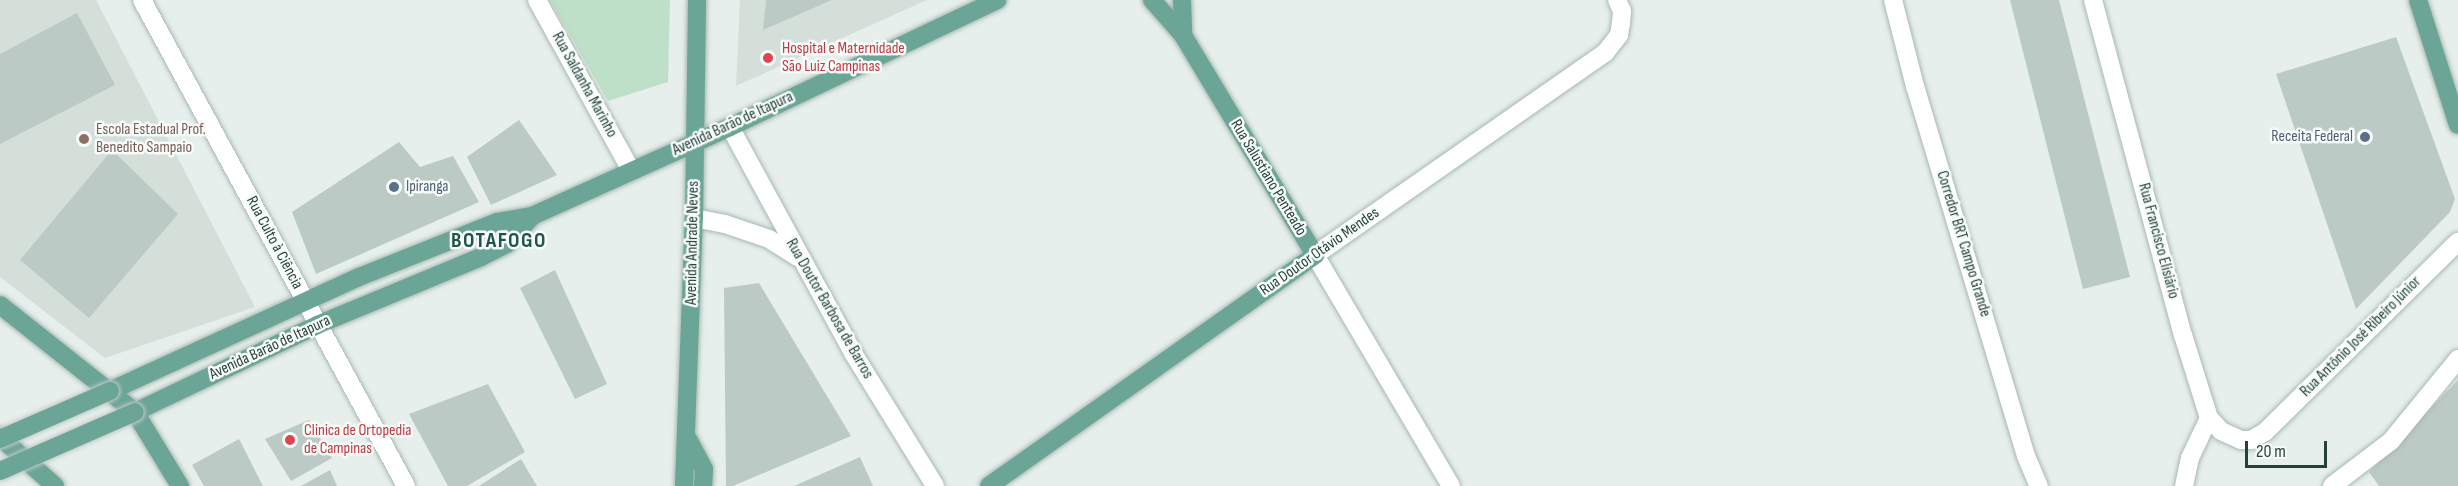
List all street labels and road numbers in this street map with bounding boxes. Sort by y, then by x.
street label: Rua Saldanha Marinho [547,29,621,141]
street label: Avenida Barão de Itapura [670,88,796,160]
street label: Rua Salustiano Penteado [1226,116,1310,240]
street label: Corredor BRT Campo Grande [1932,169,1994,319]
street label: Avenida Andrade Neves [682,181,704,305]
street label: Rua Francisco Elisiário [2133,181,2183,301]
street label: Rua Culto à Ciência [242,193,306,293]
street label: Rua Doutor Otávio Mendes [1257,204,1383,300]
street label: Rua Doutor Barbosa de Barros [781,236,877,382]
street label: Rua Antônio José Ribeiro Júnior [2297,273,2425,401]
street label: Avenida Barão de Itapura [207,312,333,384]

